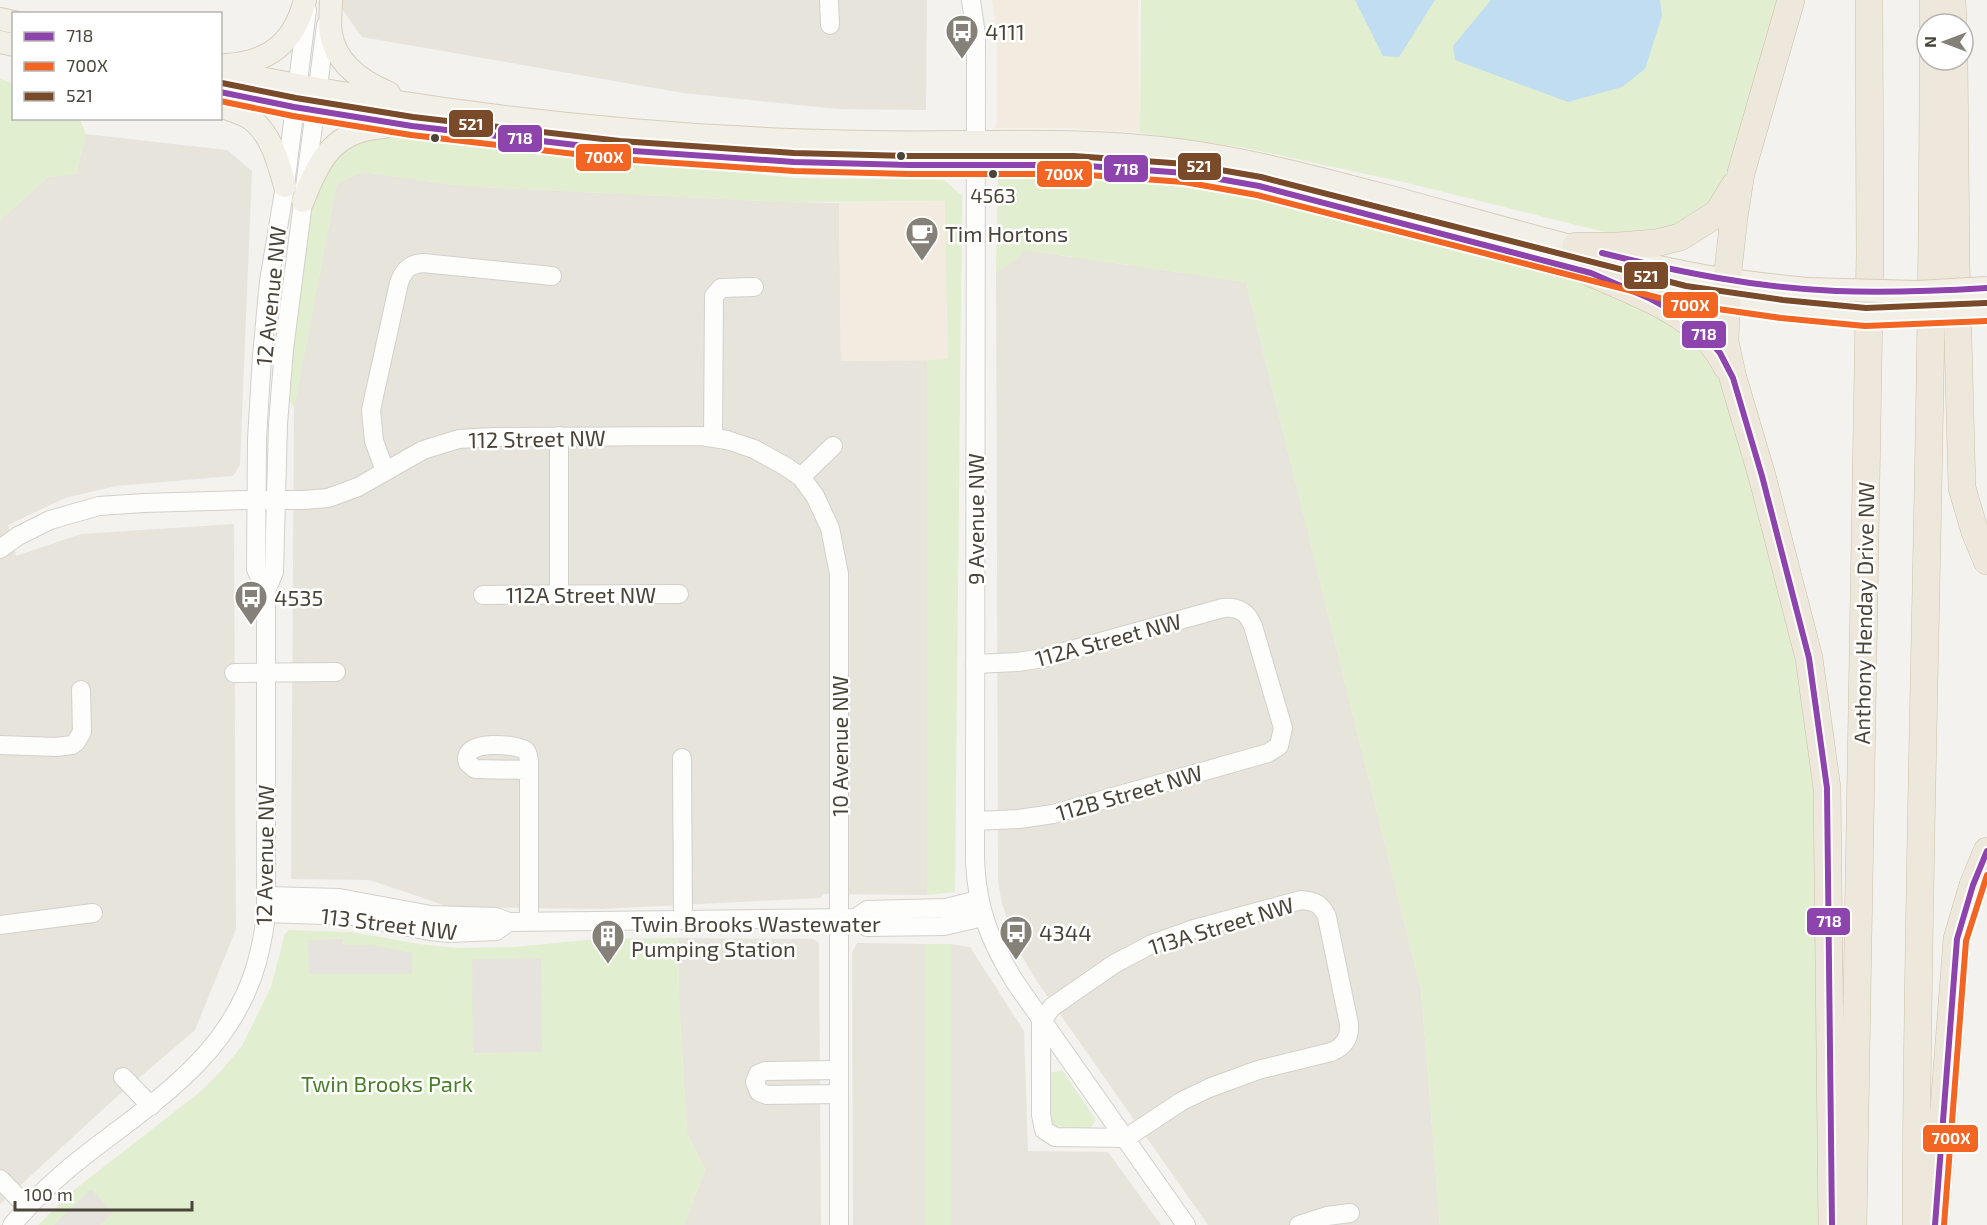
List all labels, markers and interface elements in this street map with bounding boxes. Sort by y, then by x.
legend [12,12,222,120]
north arrow [1915,12,1975,72]
bus stop icon: 4111 [944,13,980,60]
place label: 4111 [985,18,1025,44]
text: 718 [66,24,93,46]
text: N [1920,36,1939,48]
text: 700X [66,54,108,76]
text: 521 [66,84,93,106]
line badge: 521 [448,109,494,138]
text: 521 [458,114,484,133]
line badge: 718 [497,124,543,153]
text: 718 [507,128,533,147]
unlabelled marker [429,132,441,144]
line badge: 700X [575,143,632,172]
text: 700X [585,147,624,166]
unlabelled marker [895,150,907,162]
line badge: 521 [1177,152,1222,181]
line badge: 718 [1103,154,1149,183]
text: 521 [1186,156,1212,175]
text: 718 [1113,159,1139,178]
line badge: 700X [1036,160,1093,188]
text: 700X [1045,164,1084,183]
marker: 4563 [987,168,999,180]
place label: 4563 [970,183,1016,207]
cafe icon: Tim Hortons [904,215,940,262]
place label: Tim Hortons [945,220,1068,246]
street label: 12 Avenue NW [250,225,290,367]
line badge: 521 [1623,261,1669,290]
text: 521 [1633,266,1659,285]
line badge: 700X [1662,291,1719,319]
text: 700X [1671,295,1710,314]
line badge: 718 [1681,320,1727,349]
text: 718 [1691,324,1717,343]
street label: 112 Street NW [468,424,606,452]
street label: 9 Avenue NW [962,453,988,585]
street label: Anthony Henday Drive NW [1848,481,1878,744]
bus stop icon: 4535 [233,579,269,626]
street label: 112A Street NW [506,581,656,607]
place label: 4535 [274,584,323,610]
street label: 112A Street NW [1032,607,1184,671]
street label: 10 Avenue NW [826,675,852,817]
street label: 112B Street NW [1053,759,1205,825]
street label: 12 Avenue NW [250,784,278,925]
street label: 113A Street NW [1145,891,1297,959]
street label: 113 Street NW [319,902,459,944]
line badge: 718 [1806,907,1851,936]
place label: Twin Brooks Wastewater Pumping Station [631,910,881,961]
text: 718 [1816,911,1842,930]
bus stop icon: 4344 [998,914,1034,961]
building icon: Twin Brooks Wastewater Pumping Station [590,918,626,965]
place label: 4344 [1039,919,1092,945]
park label: Twin Brooks Park [301,1070,473,1096]
line badge: 700X [1922,1124,1979,1153]
text: 700X [1932,1128,1971,1147]
scale bar [15,1174,192,1212]
text: 100 m [24,1183,73,1205]

